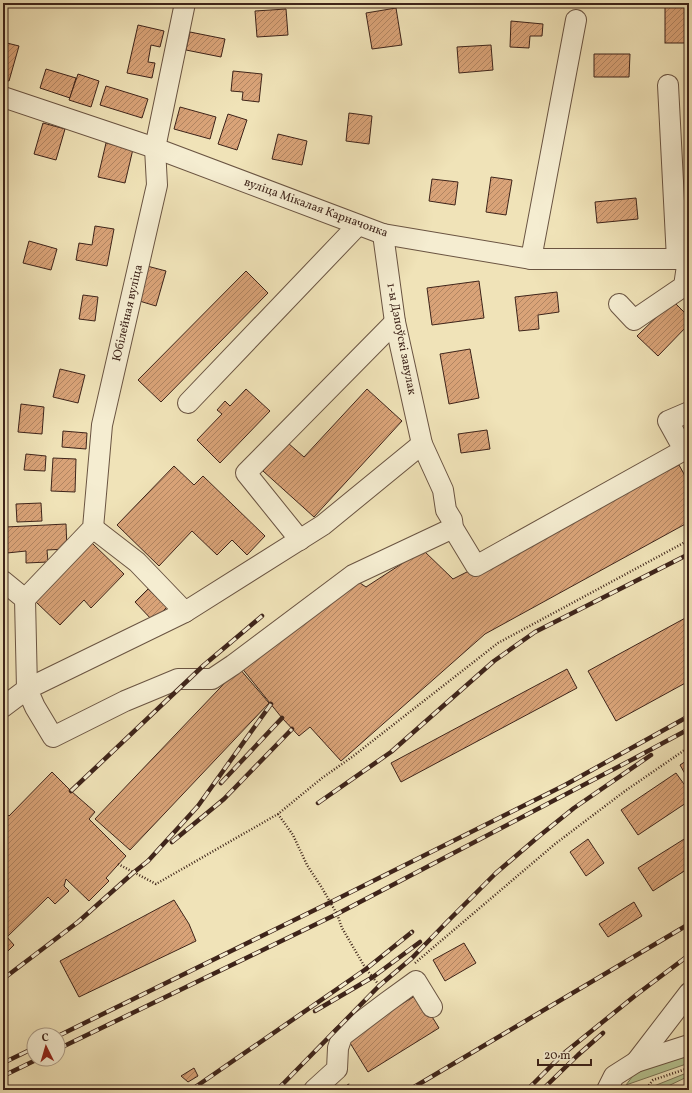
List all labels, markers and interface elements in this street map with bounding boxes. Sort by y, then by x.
street label: вуліца Мікалая Карначонка [242,174,390,242]
street label: Юбілейная вуліца [109,263,147,363]
street label: 1-ы Дэпоўскі завулак [382,282,420,397]
north arrow [26,1027,66,1067]
text: С [41,1031,49,1046]
scale bar [538,1041,591,1067]
text: 20 m [544,1048,571,1064]

